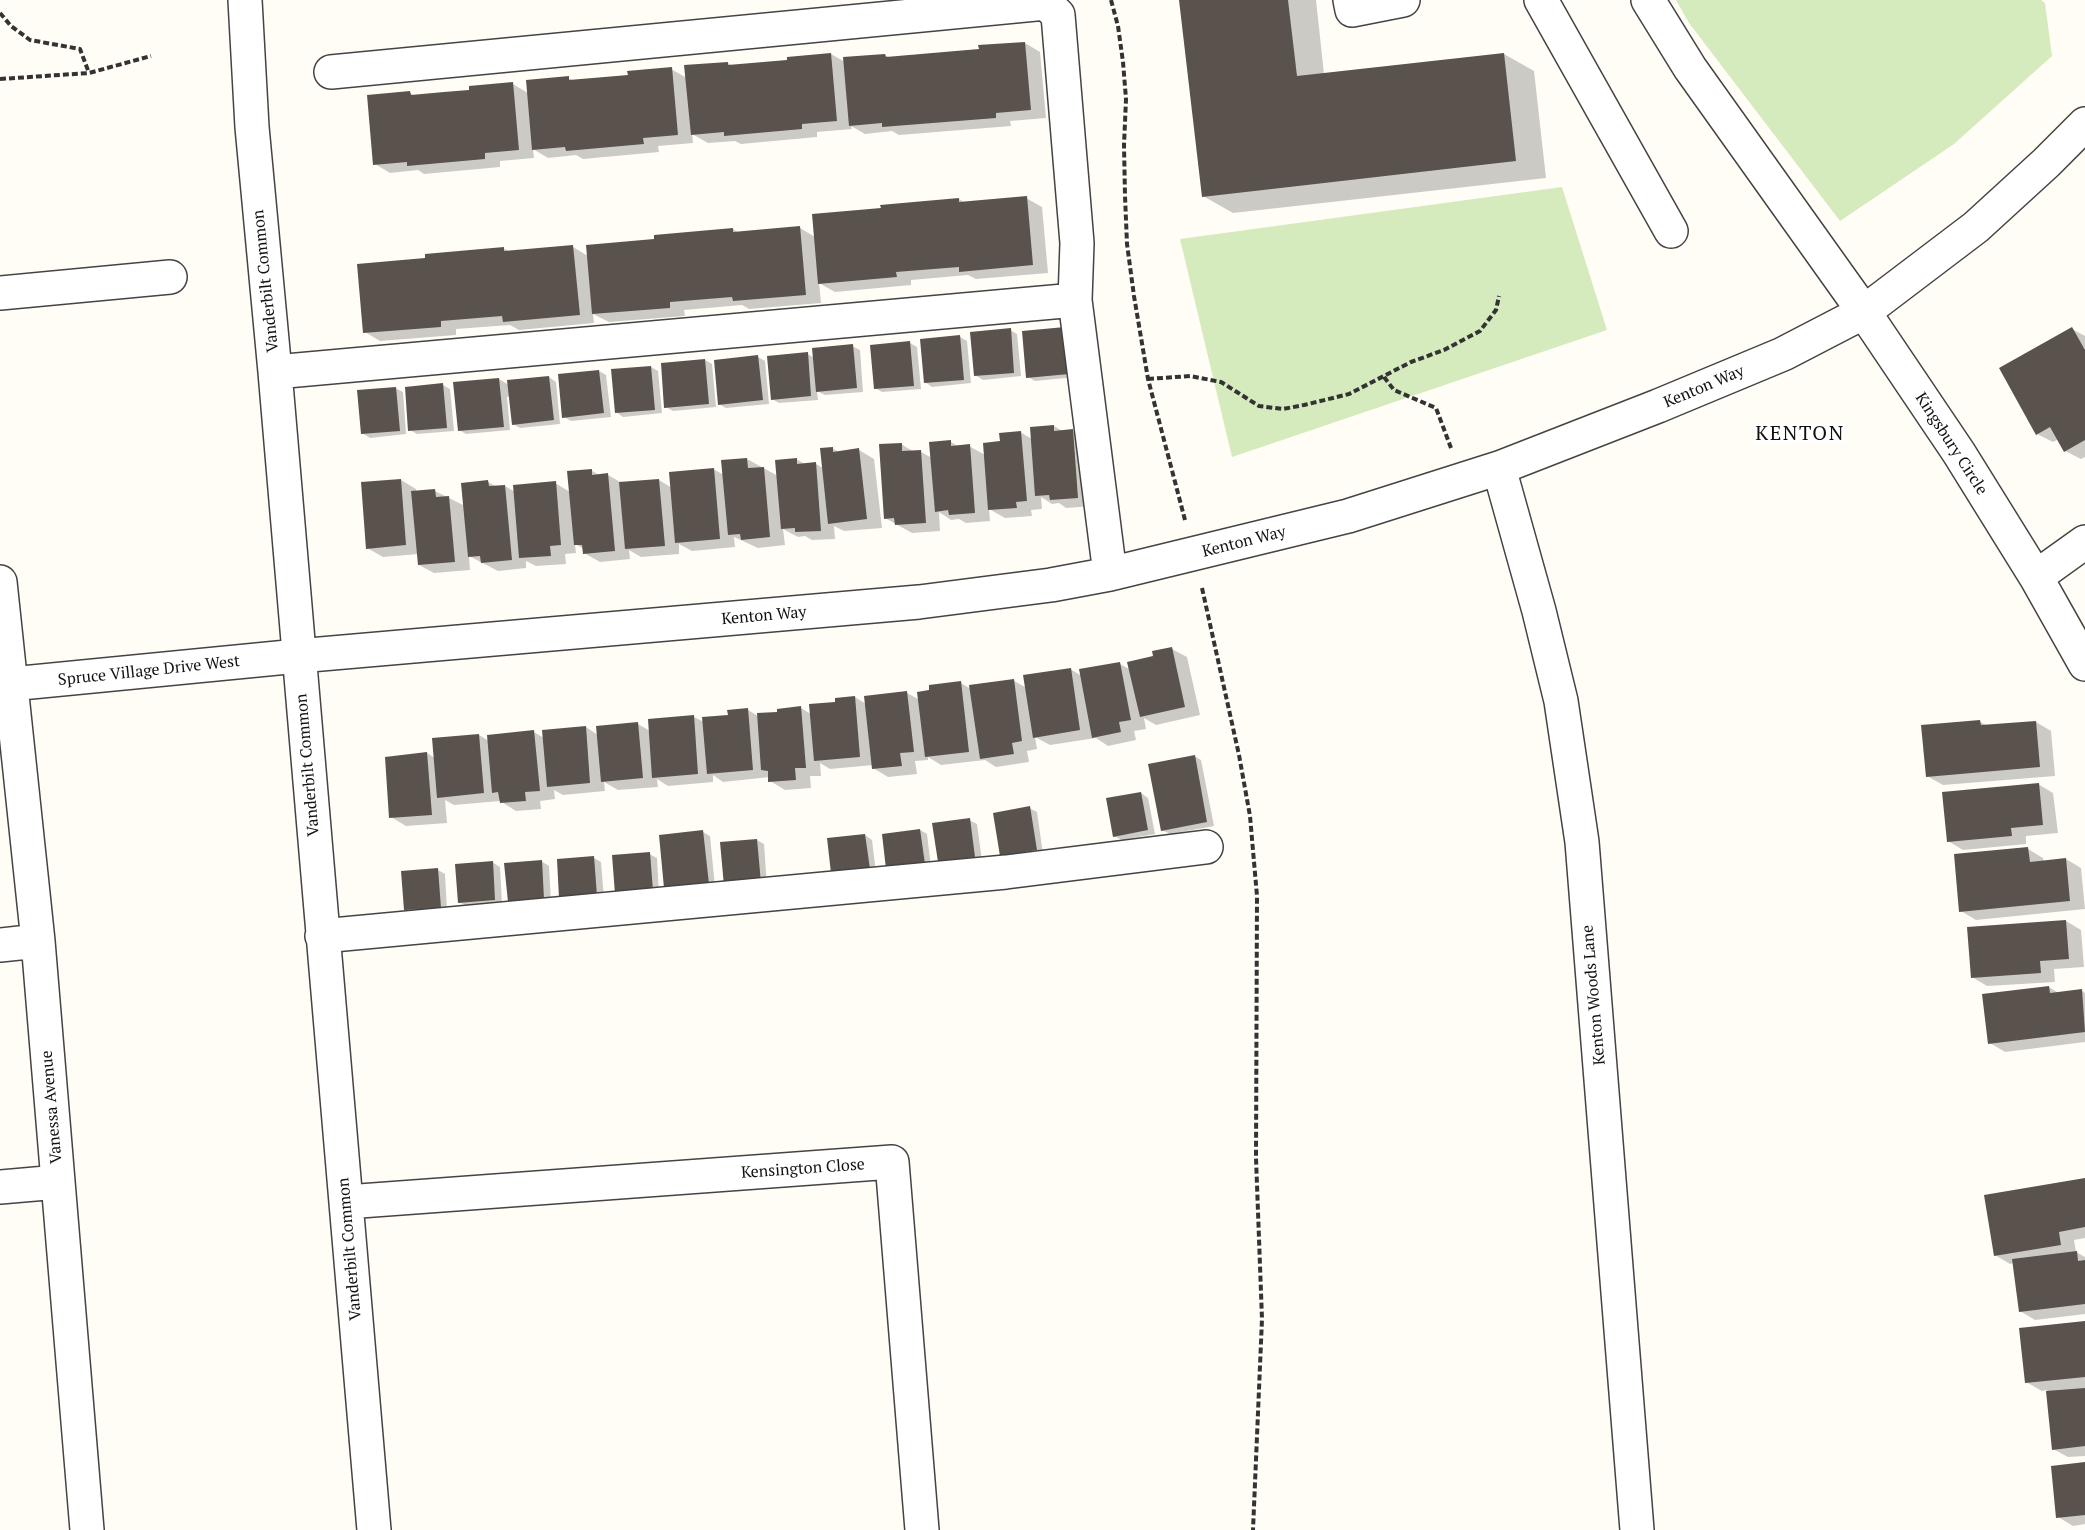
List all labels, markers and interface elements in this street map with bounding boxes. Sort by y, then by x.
street label: Vanderbilt Common [249,209,283,353]
street label: Kenton Way [1661,361,1747,413]
street label: Kingsbury Circle [1911,389,1991,499]
district label: KENTON [1755,422,1845,446]
street label: Kenton Way [1200,522,1288,562]
street label: Kenton Way [721,603,807,629]
street label: Spruce Village Drive West [57,652,241,690]
street label: Vanderbilt Common [292,693,324,837]
street label: Kenton Woods Lane [1578,924,1610,1066]
street label: Vanessa Avenue [37,1050,67,1164]
street label: Kensington Close [741,1155,865,1183]
street label: Vanderbilt Common [334,1177,366,1321]

